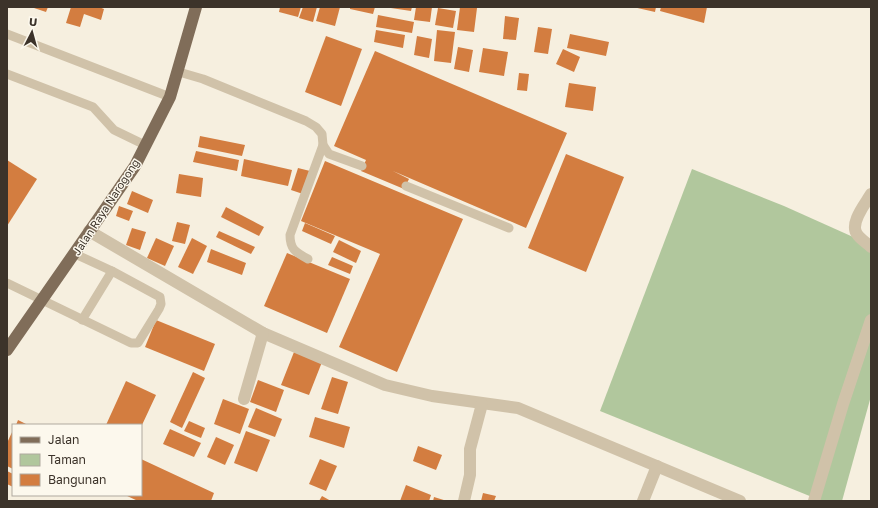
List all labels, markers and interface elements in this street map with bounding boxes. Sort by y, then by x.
north arrow [12,12,52,52]
text: U [28,15,38,28]
street label: Jalan Raya Narogong [70,156,142,257]
legend [12,424,142,496]
text: Jalan [48,432,79,447]
text: Taman [48,452,86,467]
text: Bangunan [48,472,106,487]

